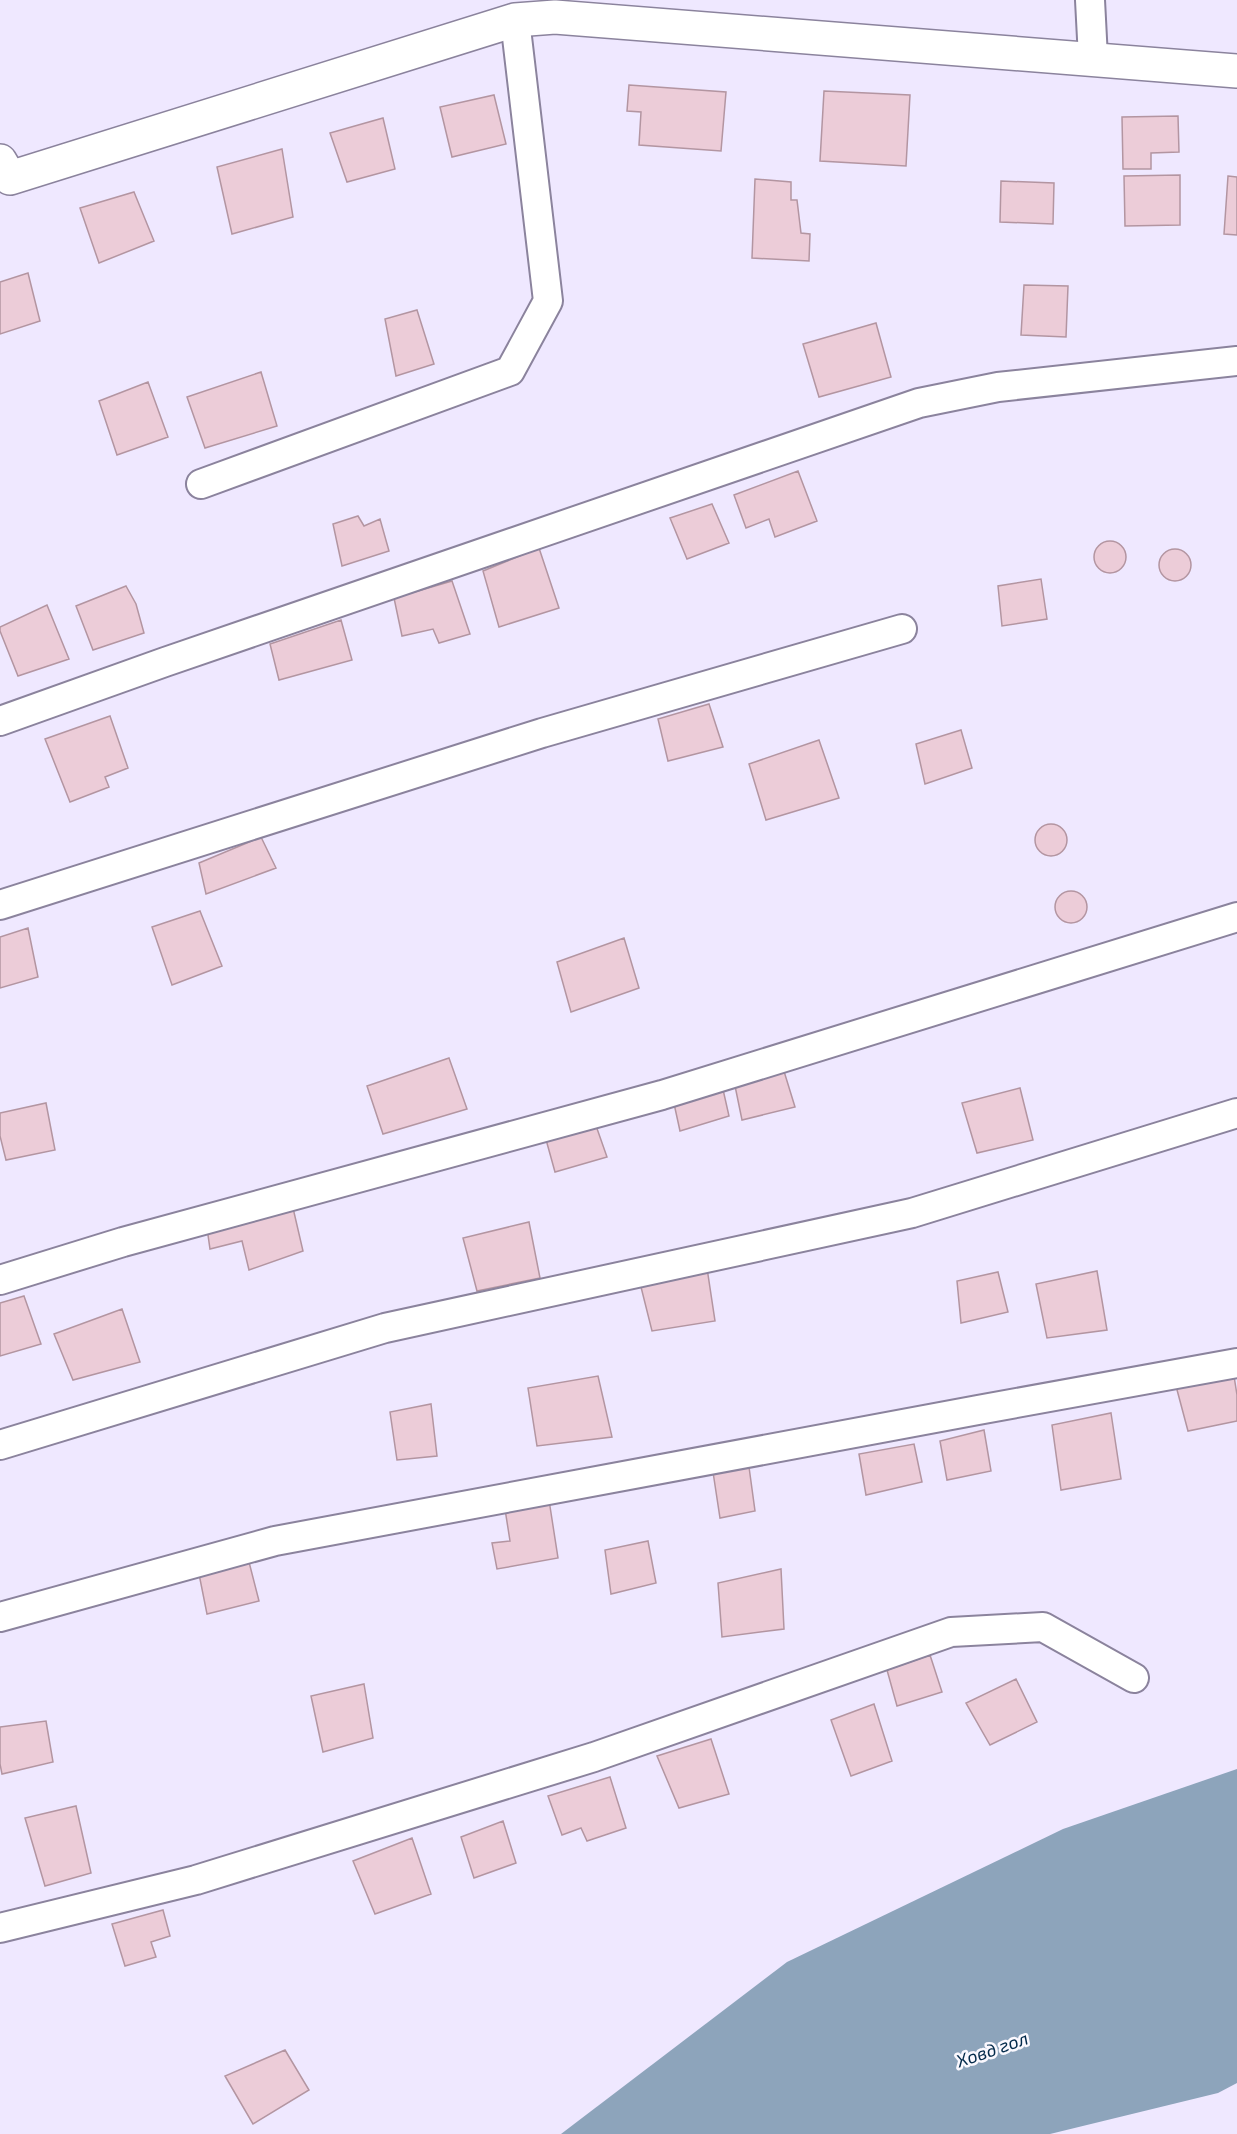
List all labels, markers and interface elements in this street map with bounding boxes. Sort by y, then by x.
water label: Ховд гол [952,2026,1031,2072]

